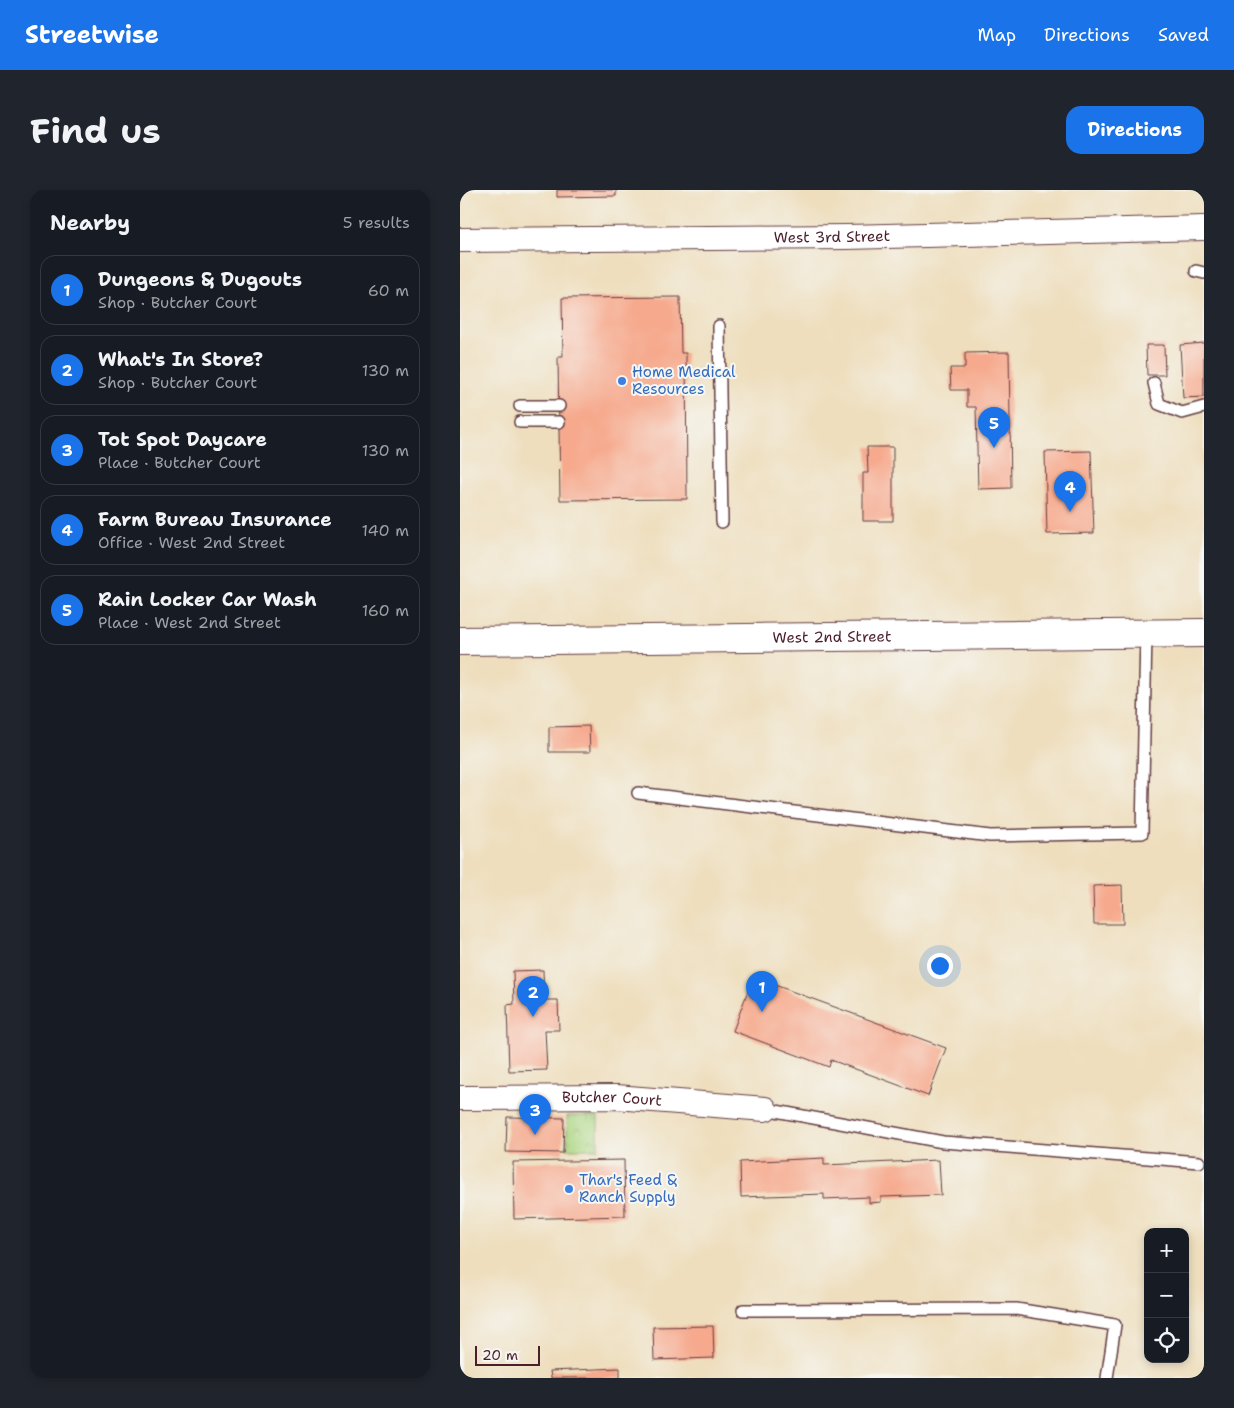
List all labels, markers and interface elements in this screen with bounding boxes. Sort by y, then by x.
text: Streetwise [25,19,159,51]
text: Map [978,23,1016,47]
text: Directions [1044,23,1130,47]
text: Saved [1158,23,1209,47]
button: Directions [1066,106,1204,154]
text: Find us [30,107,161,154]
text: Nearby [50,209,130,237]
text: 5 results [343,212,410,233]
street label: West 3rd Street [774,226,890,248]
text: Dungeons & Dugouts [98,267,302,292]
text: 1 [63,280,71,301]
text: 60 m [368,280,409,301]
text: Shop · Butcher Court [98,292,257,313]
text: What's In Store? [98,347,263,372]
text: 2 [61,360,73,381]
text: 130 m [362,360,409,381]
place label: Home Medical Resources [632,362,736,399]
text: Shop · Butcher Court [98,372,257,393]
marker: Home Medical Resources [616,375,628,387]
pin: 5 [978,407,1010,448]
text: Tot Spot Daycare [98,427,267,452]
text: 3 [61,440,73,461]
text: 130 m [362,440,409,461]
text: Place · Butcher Court [98,452,261,473]
pin: 4 [1054,471,1086,512]
text: Farm Bureau Insurance [98,507,332,532]
text: 4 [61,520,73,541]
text: 140 m [362,520,409,541]
text: Office · West 2nd Street [98,532,285,553]
text: Rain Locker Car Wash [98,587,317,612]
text: 5 [62,600,72,621]
text: 160 m [362,600,409,621]
text: Place · West 2nd Street [98,612,281,633]
street label: West 2nd Street [772,626,892,648]
your location [927,953,953,979]
pin: 1 [746,971,778,1012]
pin: 2 [517,976,549,1017]
street label: Butcher Court [562,1087,663,1111]
pin: 3 [519,1094,551,1135]
place label: Thar's Feed & Ranch Supply [579,1170,677,1207]
marker: Thar's Feed & Ranch Supply [563,1183,575,1195]
map controls [1144,1228,1189,1363]
button: + [1144,1228,1189,1273]
button: − [1144,1273,1189,1318]
button: locate [1144,1318,1189,1363]
scale bar [475,1343,540,1366]
text: 20 m [482,1346,518,1364]

